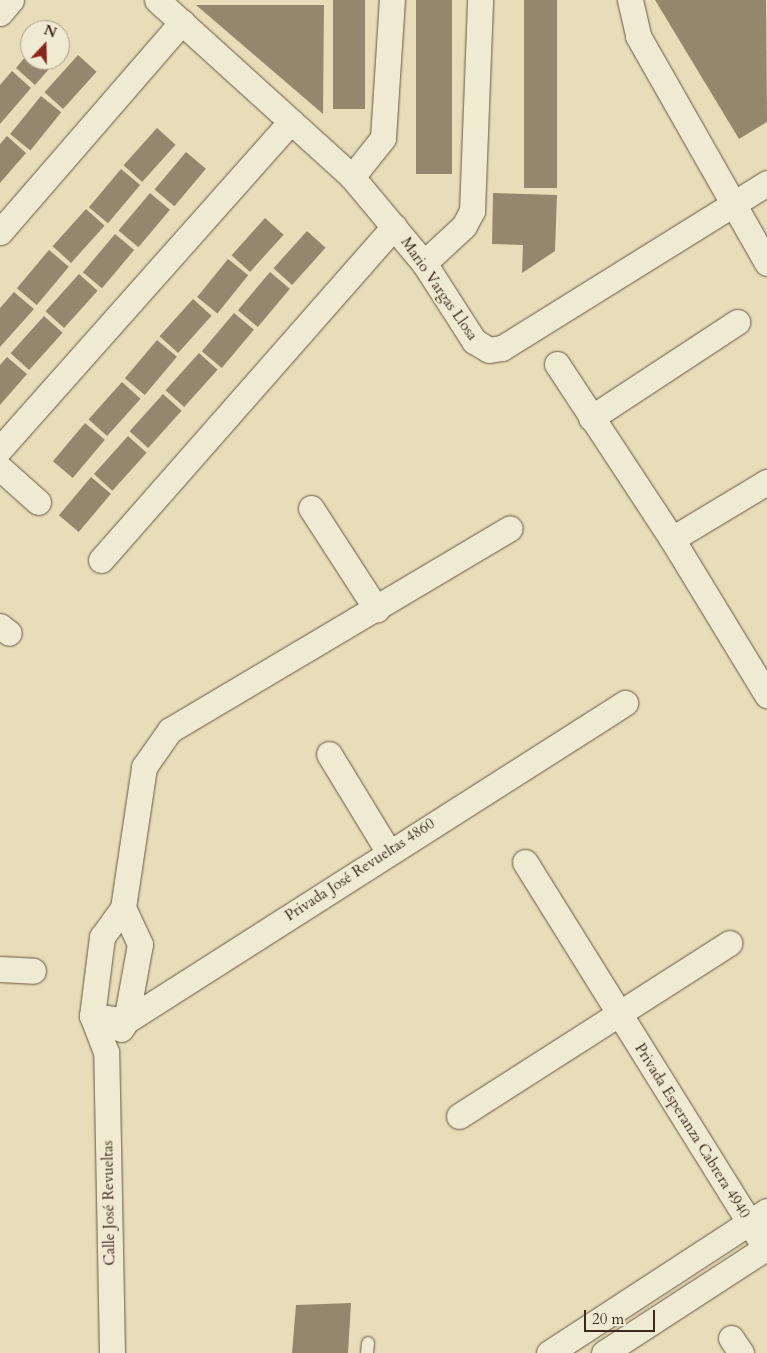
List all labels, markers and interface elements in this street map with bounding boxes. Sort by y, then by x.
north arrow [20,20,70,70]
text: N [41,20,59,43]
street label: Mario Vargas Llosa [397,234,481,344]
street label: Privada José Revueltas 4860 [282,815,438,925]
street label: Privada Esperanza Cabrera 4940 [631,1040,753,1222]
street label: Calle José Revueltas [99,1140,119,1266]
scale bar [587,1300,658,1332]
text: 20 m [592,1309,624,1329]

